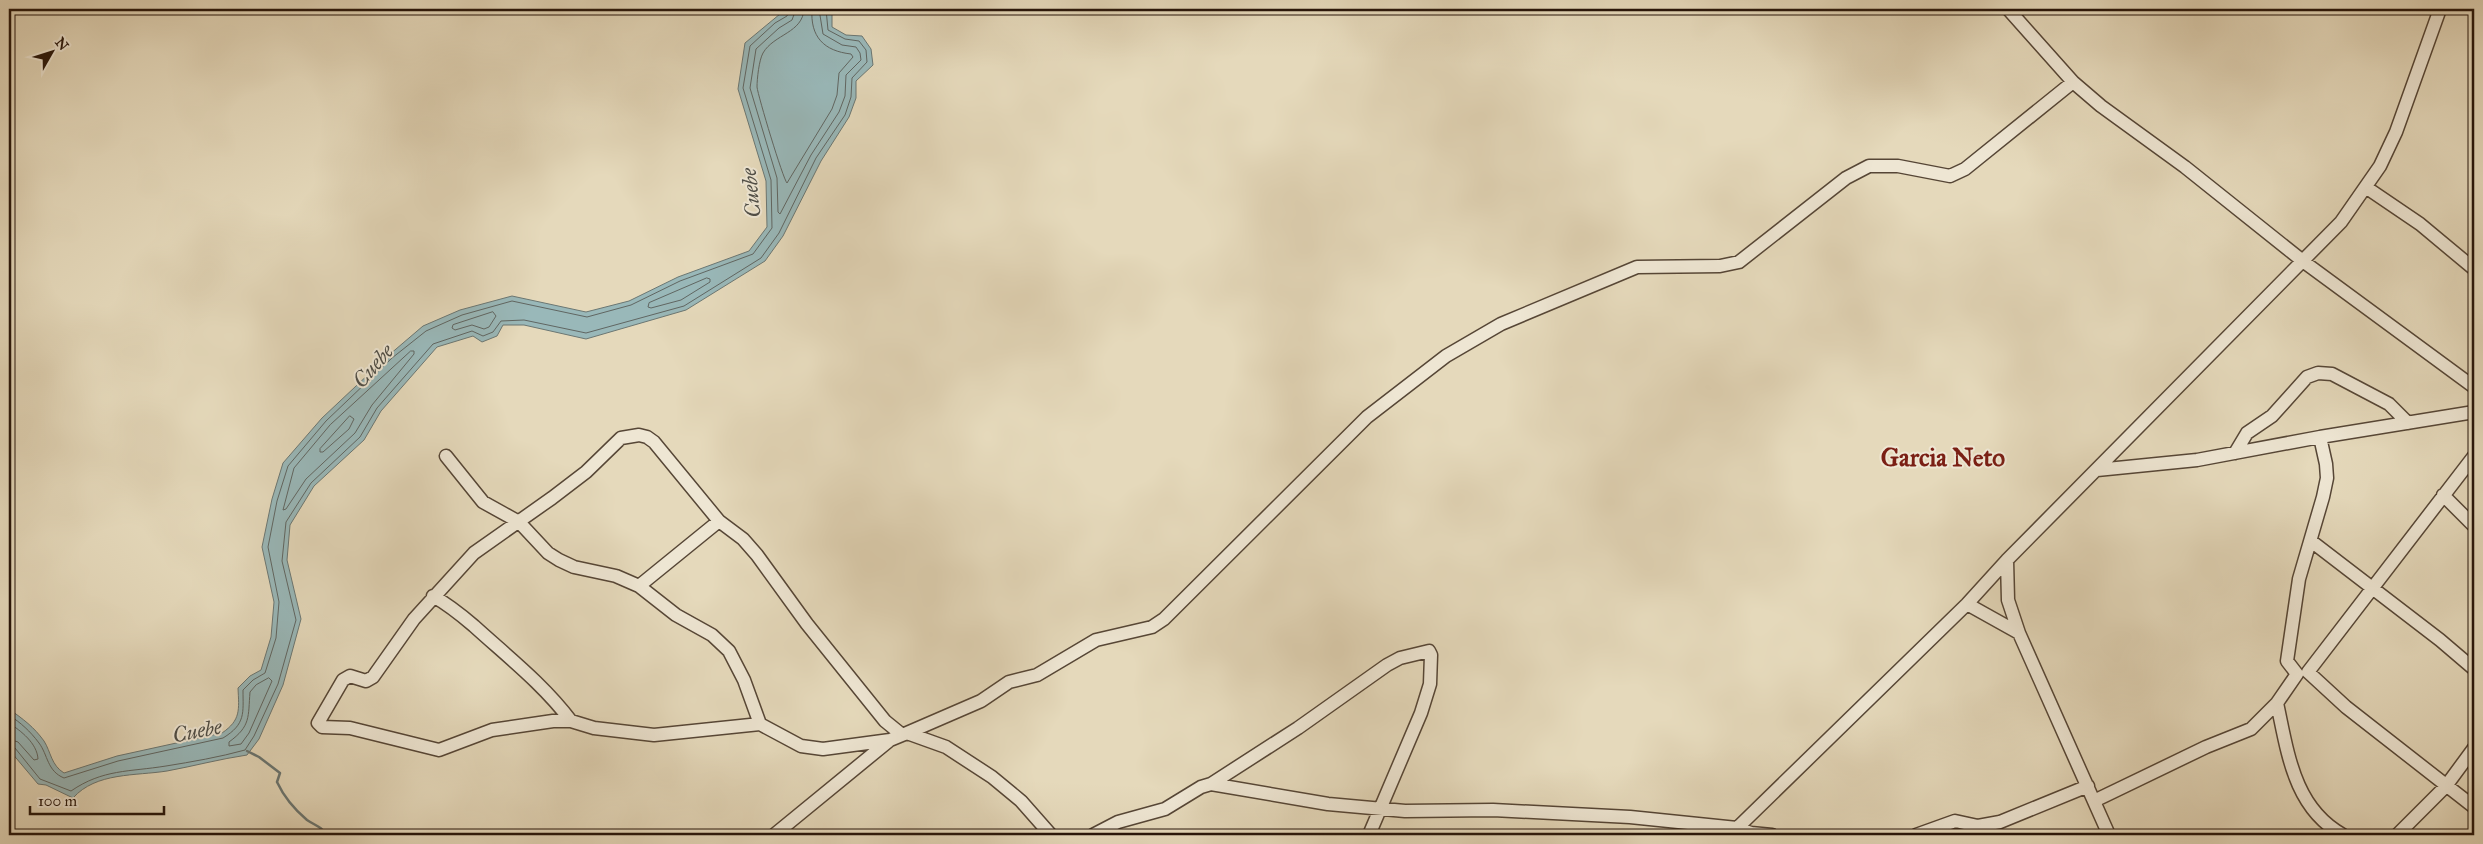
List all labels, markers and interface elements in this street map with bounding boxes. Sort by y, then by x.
north arrow [28,28,78,78]
text: N [51,34,72,54]
water label: Cuebe [735,166,767,219]
water label: Cuebe [347,338,400,393]
district label: Garcia Neto [1881,442,2005,473]
water label: Cuebe [170,713,225,748]
scale bar [30,784,164,816]
text: 100 m [38,792,78,810]

